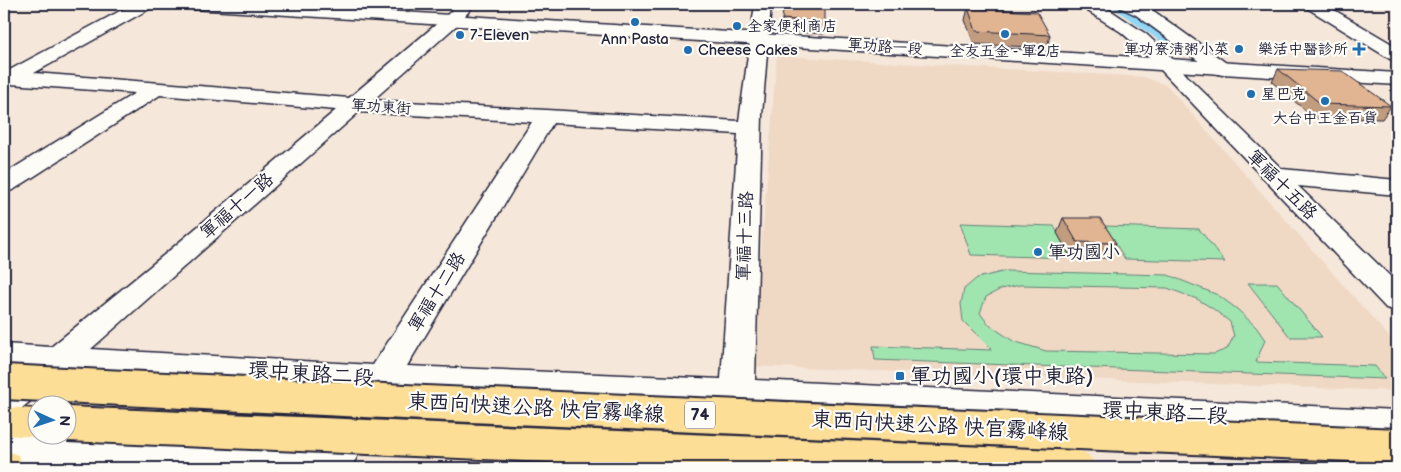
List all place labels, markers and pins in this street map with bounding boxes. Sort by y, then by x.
marker: Ann Pasta [629,16,641,28]
place label: 全家便利商店 [747,17,837,36]
marker: 全家便利商店 [731,20,743,32]
place label: 7-Eleven [470,26,529,45]
marker: 全友五金 - 軍2店 [999,28,1011,40]
marker: 7-Eleven [454,29,466,41]
place label: Ann Pasta [601,30,669,49]
place label: 軍功寮清粥小菜 [1124,40,1229,59]
place label: 樂活中醫診所 [1258,40,1348,59]
place label: Cheese Cakes [698,41,798,60]
place label: 全友五金 - 軍2店 [949,42,1061,61]
marker: 樂活中醫診所 [1352,42,1366,56]
marker: 軍功寮清粥小菜 [1233,43,1245,55]
marker: Cheese Cakes [682,44,694,56]
place label: 星巴克 [1261,85,1306,104]
marker: 星巴克 [1245,88,1257,100]
marker: 大台中王金百貨 [1319,95,1331,107]
place label: 大台中王金百貨 [1272,109,1378,128]
place label: 軍功國小 [1048,242,1120,263]
marker: 軍功國小 [1032,246,1044,258]
place label: 軍功國小(環中東路) [910,364,1093,389]
marker: 軍功國小(環中東路) [894,370,906,382]

